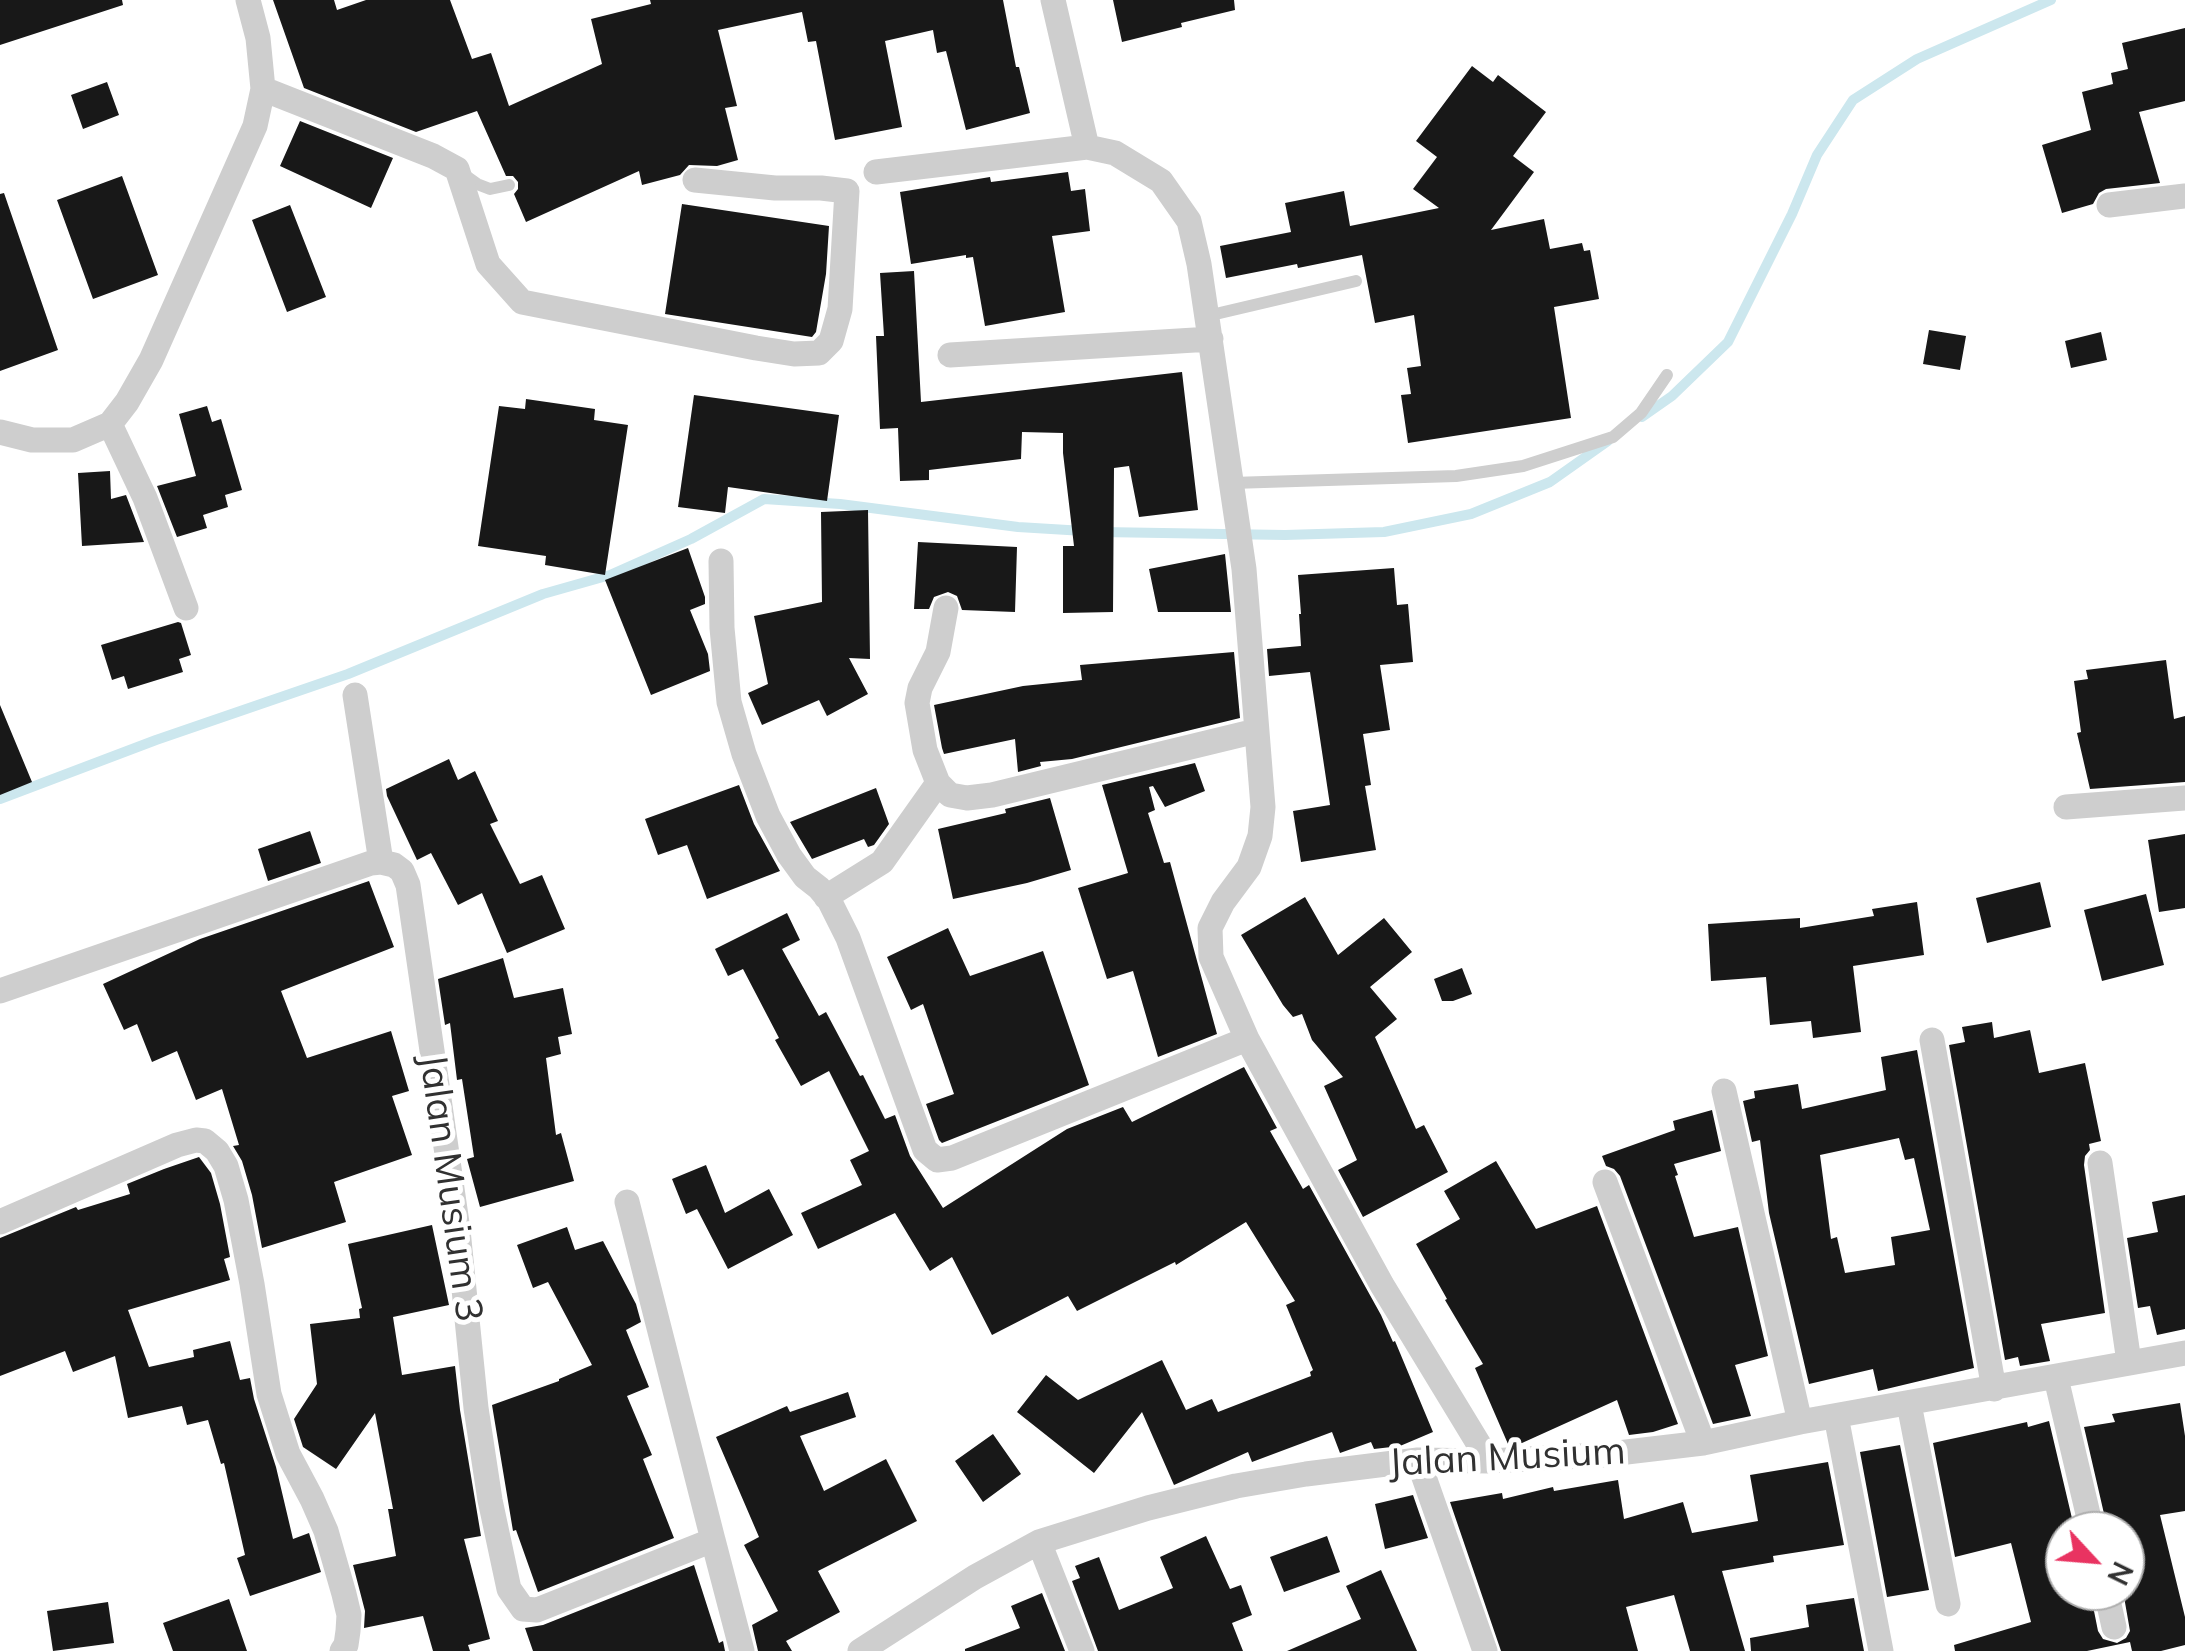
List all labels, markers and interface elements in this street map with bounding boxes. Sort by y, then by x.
street label: Jalan Musium 3 [409,1051,491,1325]
street label: Jalan Musium [1387,1429,1627,1487]
north arrow [2045,1511,2145,1611]
text: N [2100,1556,2141,1591]

